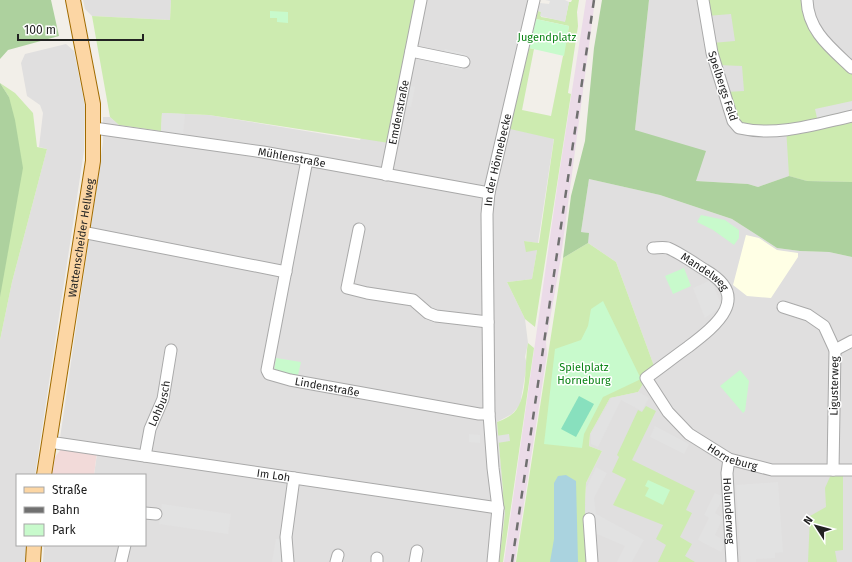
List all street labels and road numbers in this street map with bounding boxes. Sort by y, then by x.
street label: Spelbergs Feld [705,50,740,123]
street label: Emdenstraße [386,79,412,146]
street label: In der Hönnebecke [482,112,514,207]
street label: Mühlenstraße [257,145,327,170]
street label: Wattenscheider Hellweg [66,177,97,298]
street label: Mandelweg [678,250,731,293]
street label: Ligusterweg [827,356,842,416]
street label: Lindenstraße [294,375,361,399]
street label: Lohbusch [146,379,173,428]
street label: Horneburg [705,441,759,473]
street label: Im Loh [256,467,291,484]
street label: Holunderweg [720,477,737,545]

